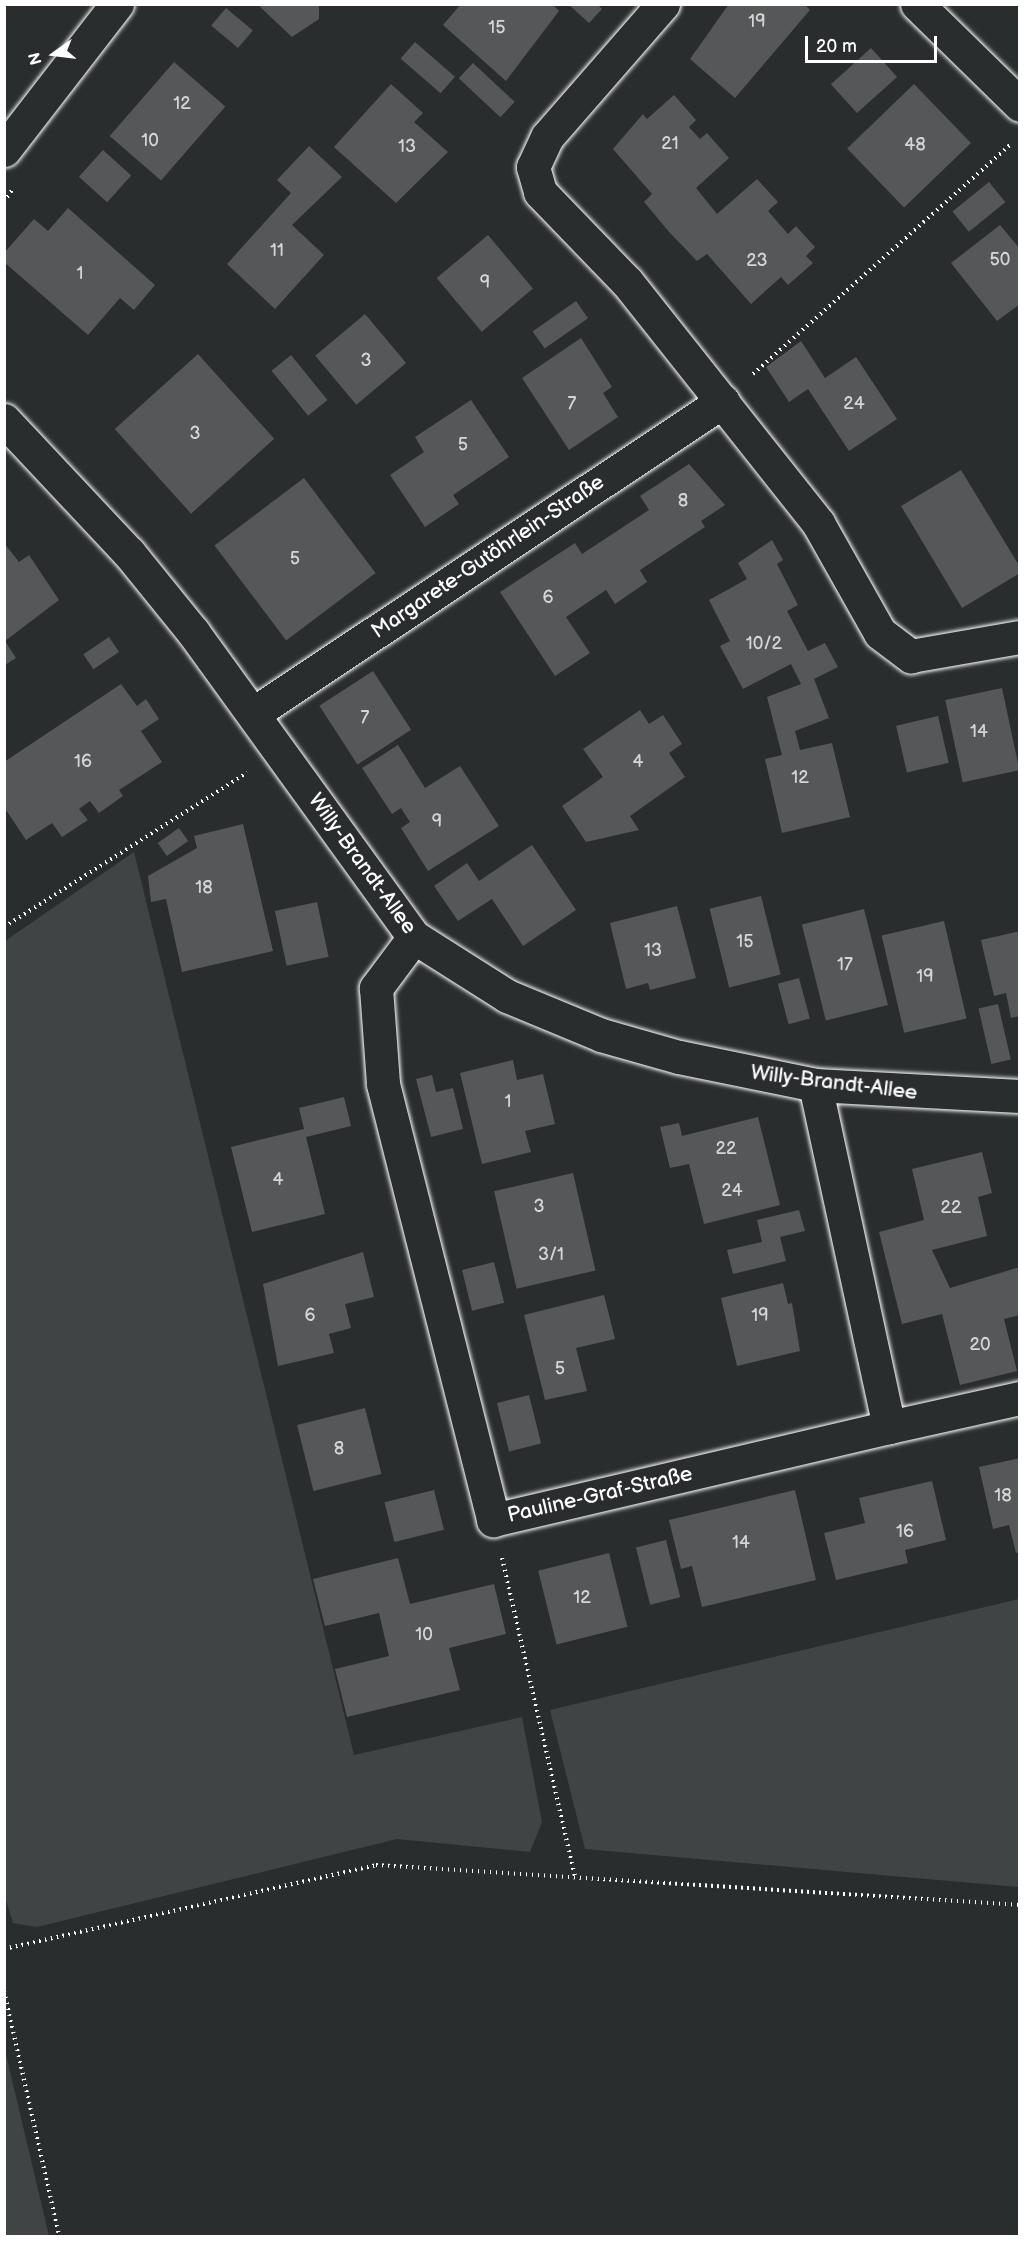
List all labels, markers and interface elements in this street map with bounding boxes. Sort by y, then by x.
house number: 19 [748,11,766,33]
house number: 15 [488,17,506,39]
north arrow [24,24,84,84]
scale bar [808,24,940,62]
text: 20 m [816,36,857,57]
text: N [25,50,47,67]
house number: 12 [173,93,191,115]
house number: 10 [141,130,159,152]
house number: 21 [661,133,679,155]
house number: 48 [904,134,926,156]
house number: 13 [398,136,416,158]
house number: 11 [270,240,284,262]
house number: 50 [990,249,1010,271]
house number: 23 [746,250,768,272]
house number: 1 [77,263,83,285]
house number: 9 [480,272,490,294]
house number: 3 [360,350,372,372]
house number: 7 [568,393,576,415]
house number: 24 [843,393,865,415]
house number: 3 [189,423,201,445]
house number: 5 [458,434,468,456]
street label: Margarete-Gutöhrlein-Straße [367,470,609,644]
house number: 8 [678,490,688,512]
house number: 5 [290,548,300,570]
house number: 6 [543,587,553,609]
house number: 10/2 [746,633,782,655]
house number: 7 [361,707,369,729]
house number: 14 [970,721,988,743]
house number: 16 [74,751,92,773]
house number: 4 [633,751,643,773]
house number: 12 [791,767,809,789]
street label: Willy-Brandt-Allee [302,789,422,939]
house number: 9 [432,811,442,833]
house number: 18 [195,877,213,899]
house number: 15 [736,931,754,953]
house number: 13 [644,940,662,962]
house number: 17 [837,954,853,976]
house number: 19 [916,966,934,988]
street label: Willy-Brandt-Allee [749,1060,919,1106]
house number: 1 [505,1091,511,1113]
house number: 22 [715,1138,737,1160]
house number: 4 [273,1169,283,1191]
house number: 24 [721,1180,743,1202]
house number: 3 [533,1196,545,1218]
house number: 22 [940,1197,962,1219]
house number: 3/1 [538,1244,564,1266]
house number: 6 [305,1305,315,1327]
house number: 19 [751,1305,769,1327]
house number: 20 [969,1334,991,1356]
house number: 5 [555,1358,565,1380]
house number: 8 [334,1438,344,1460]
street label: Pauline-Graf-Straße [505,1461,695,1529]
house number: 18 [994,1485,1012,1507]
house number: 16 [896,1521,914,1543]
house number: 14 [732,1532,750,1554]
house number: 12 [573,1587,591,1609]
house number: 10 [415,1624,433,1646]

